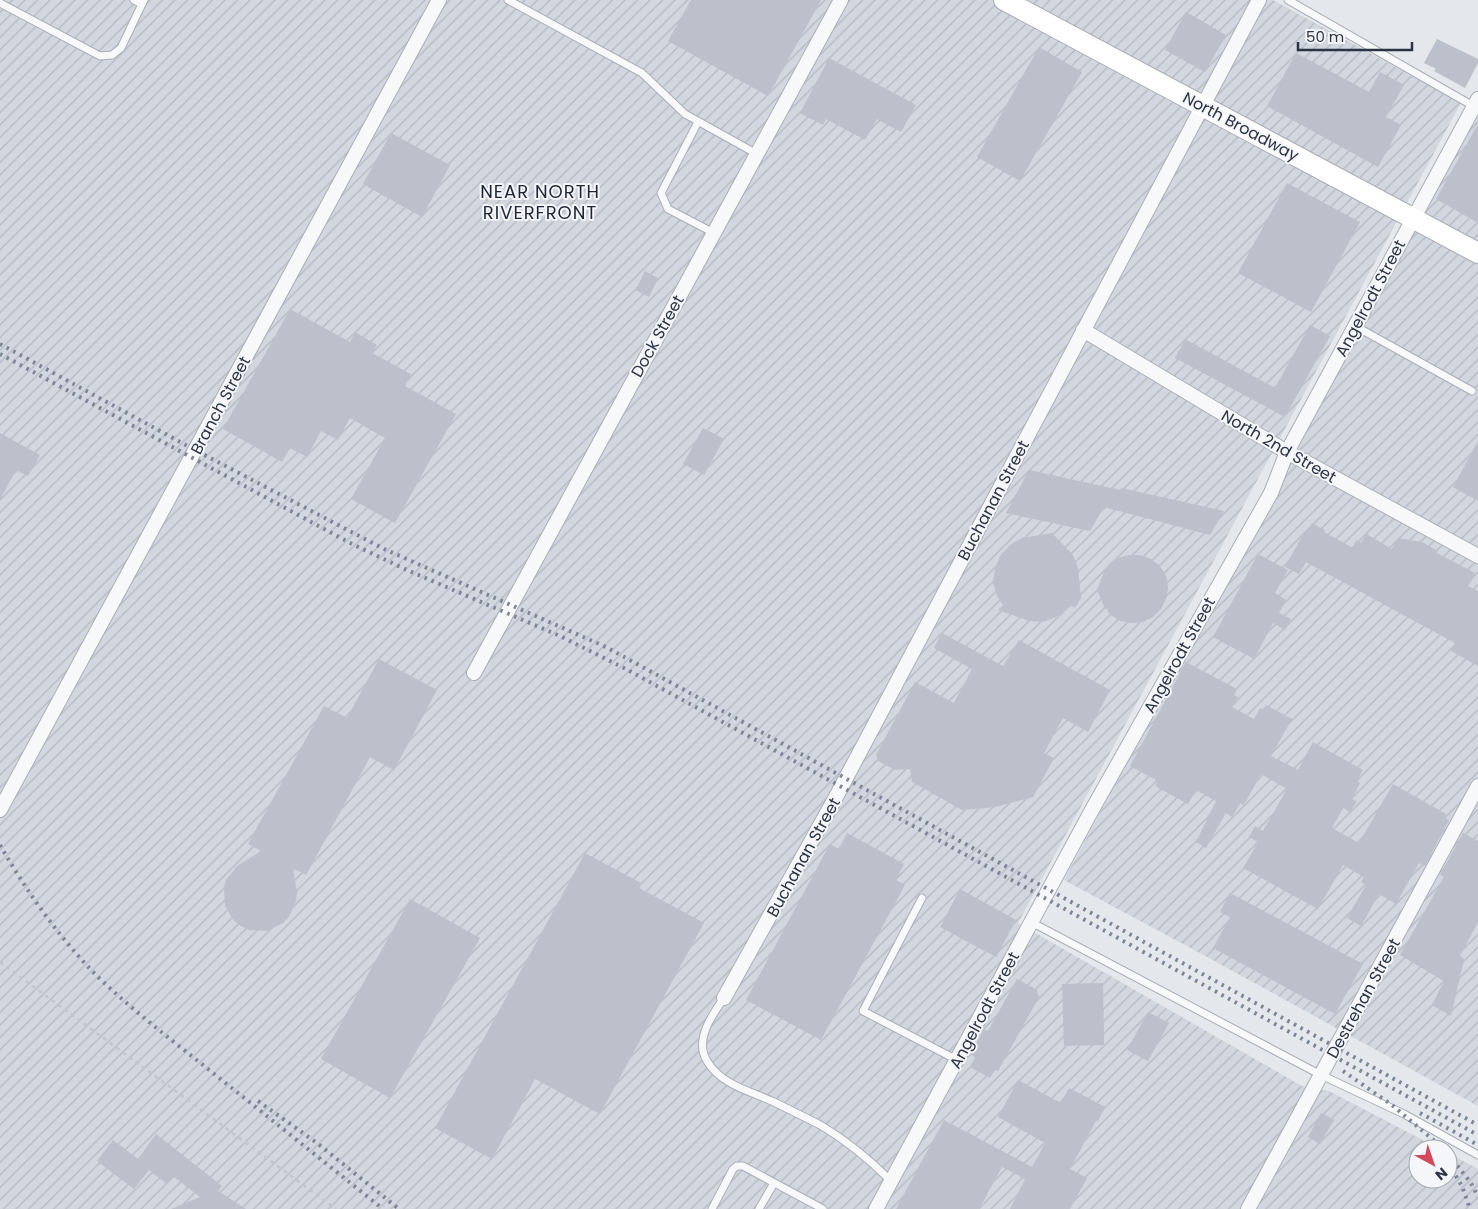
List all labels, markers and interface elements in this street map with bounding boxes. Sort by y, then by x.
scale bar [1298,20,1412,52]
text: 50 m [1306,26,1344,47]
street label: North Broadway [1179,86,1303,167]
district label: NEAR NORTH RIVERFRONT [480,179,600,225]
street label: Angelrodt Street [1330,235,1411,361]
street label: Dock Street [625,291,690,381]
street label: Branch Street [185,352,256,458]
street label: North 2nd Street [1217,404,1341,489]
street label: Buchanan Street [952,436,1035,564]
street label: Angelrodt Street [1138,593,1221,718]
street label: Buchanan Street [761,793,846,921]
street label: Destrehan Street [1321,934,1406,1062]
street label: Angelrodt Street [944,947,1025,1073]
north arrow [1408,1139,1458,1189]
text: N [1431,1163,1452,1185]

